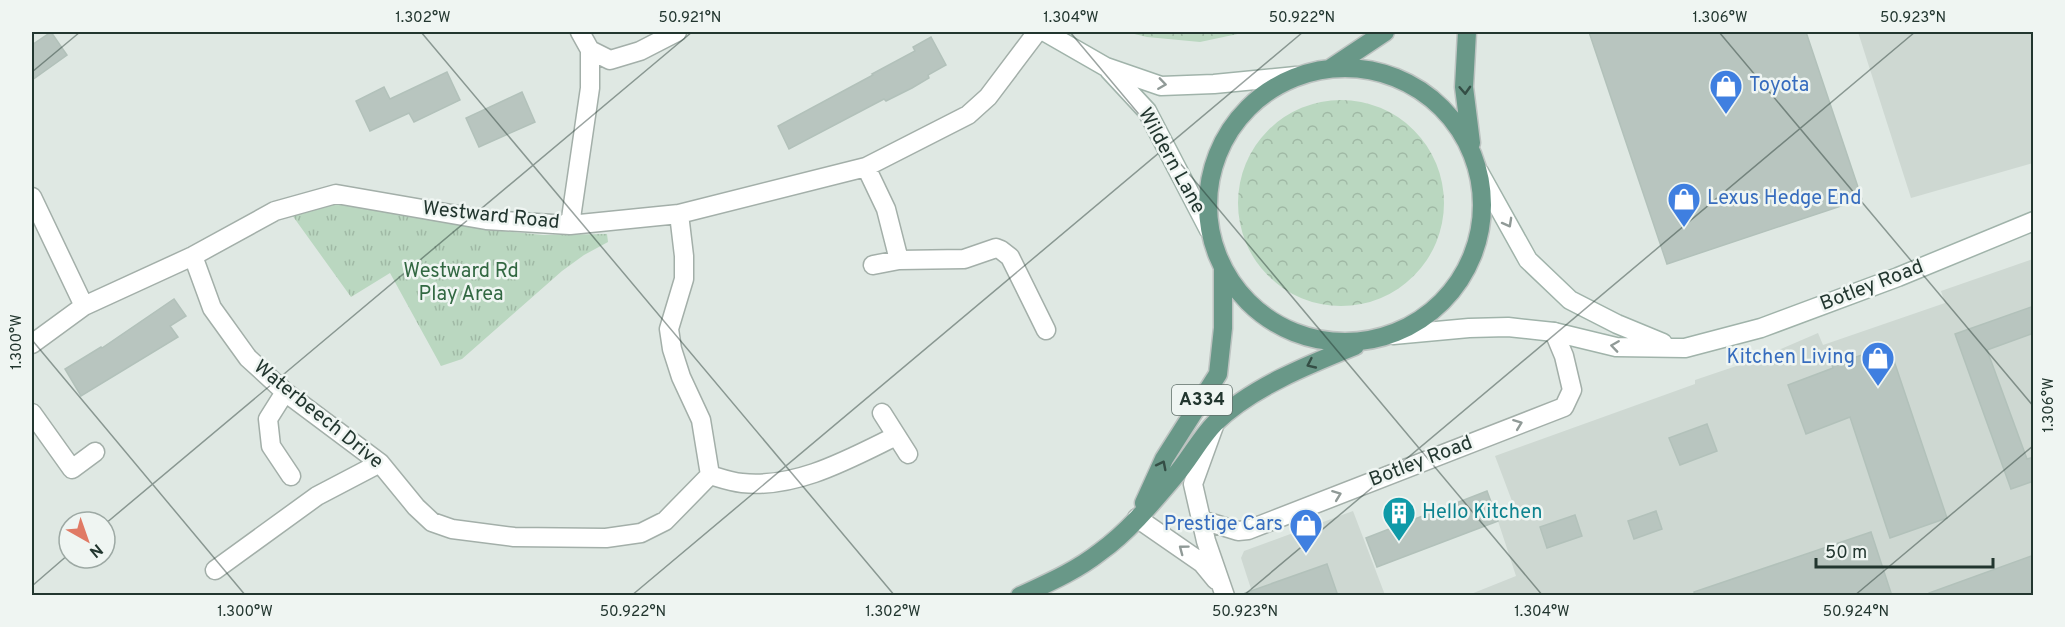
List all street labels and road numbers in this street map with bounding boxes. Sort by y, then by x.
street label: Wildern Lane [1131,103,1211,219]
street label: Westward Road [421,196,561,236]
street label: Botley Road [1817,254,1927,318]
street label: Waterbeech Drive [248,355,388,475]
road number: A334 [1172,385,1232,415]
street label: Botley Road [1366,430,1476,494]

